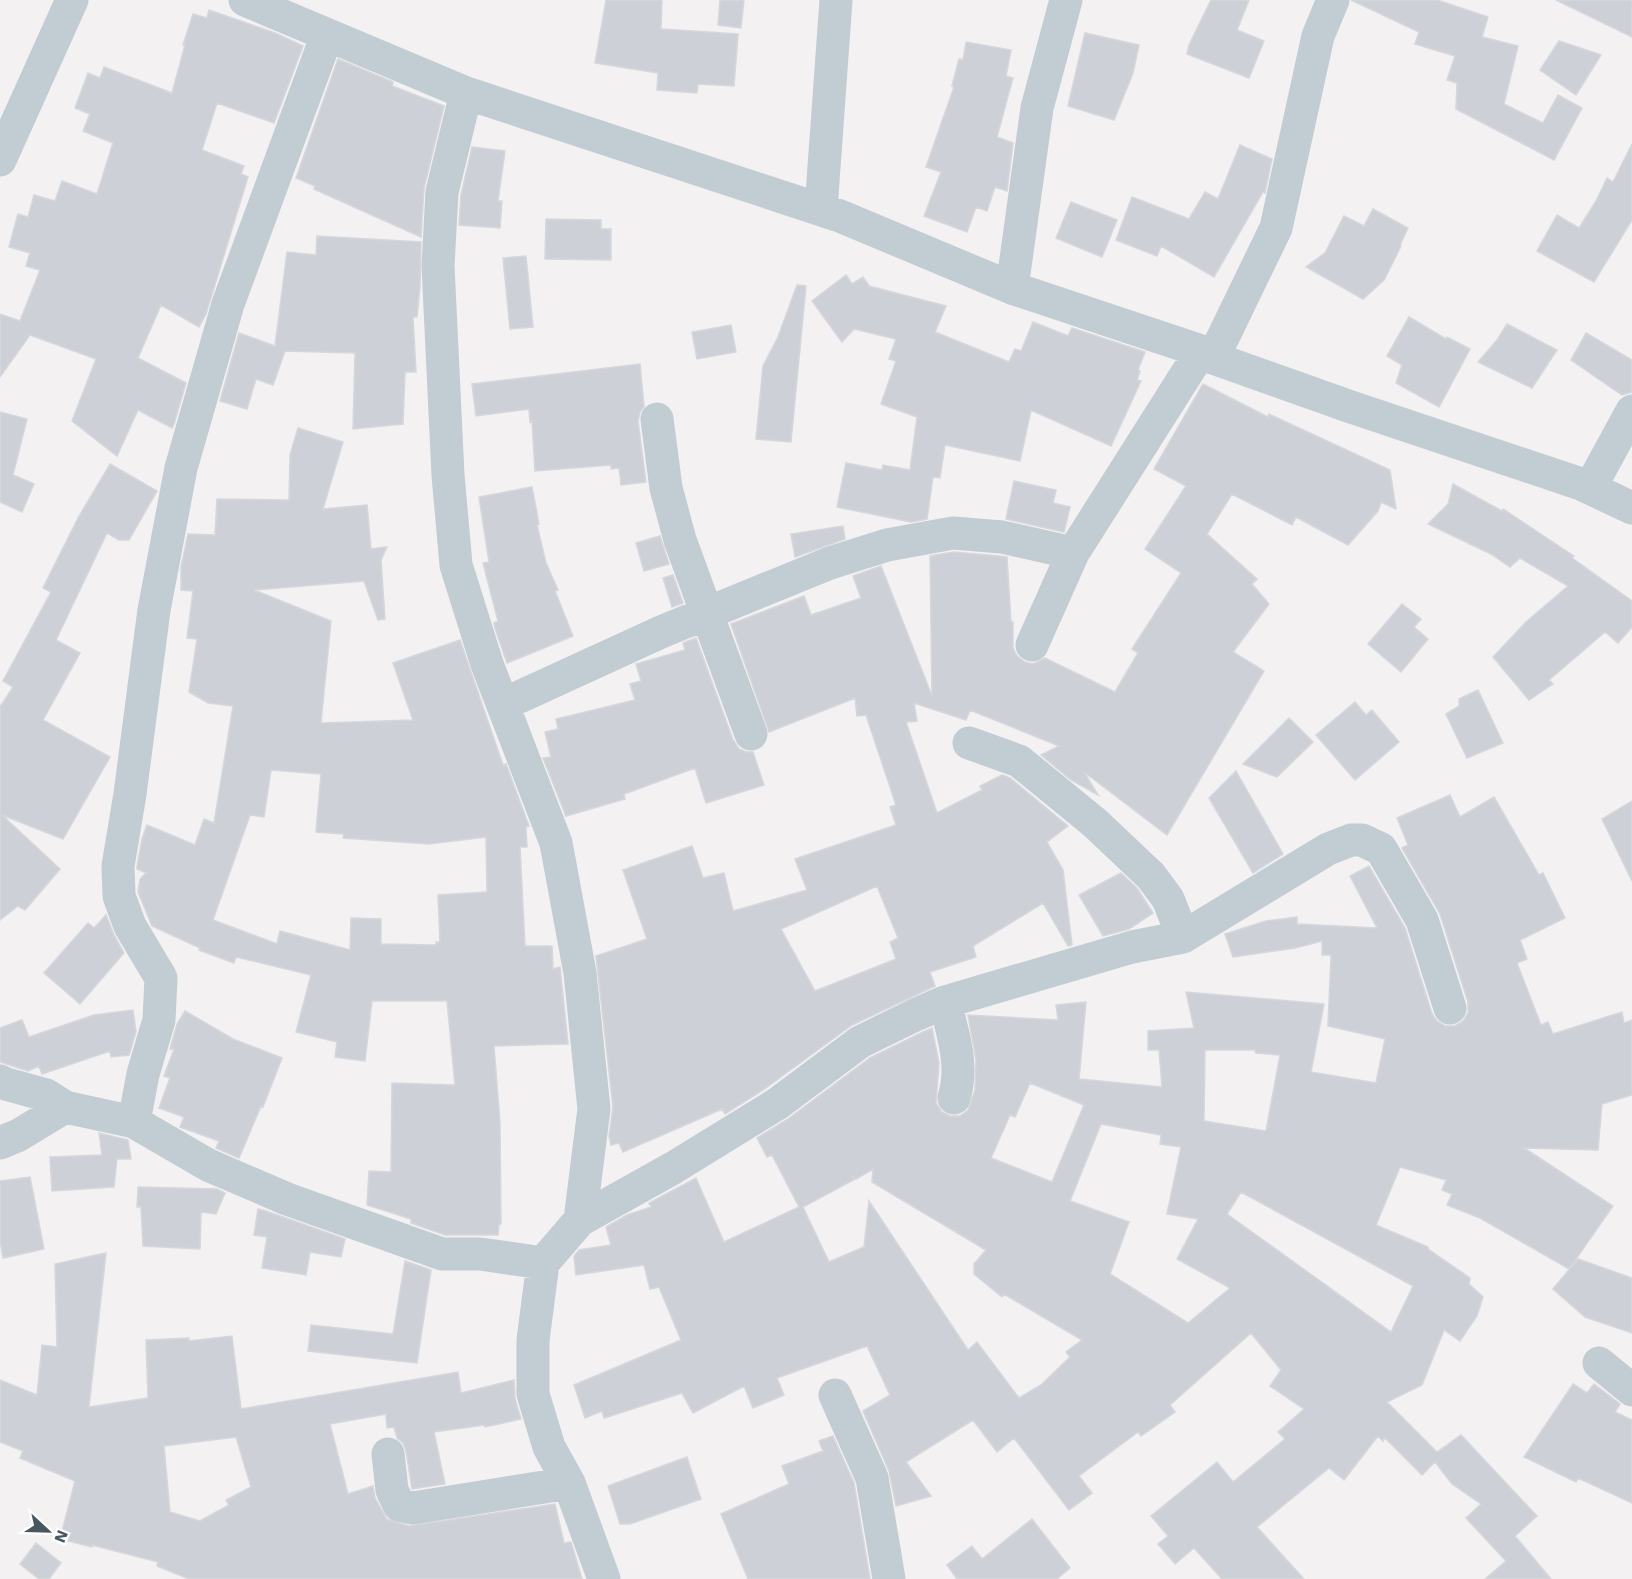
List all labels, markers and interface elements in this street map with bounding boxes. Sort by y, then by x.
north arrow [18,1501,78,1561]
text: N [50,1527,72,1545]

